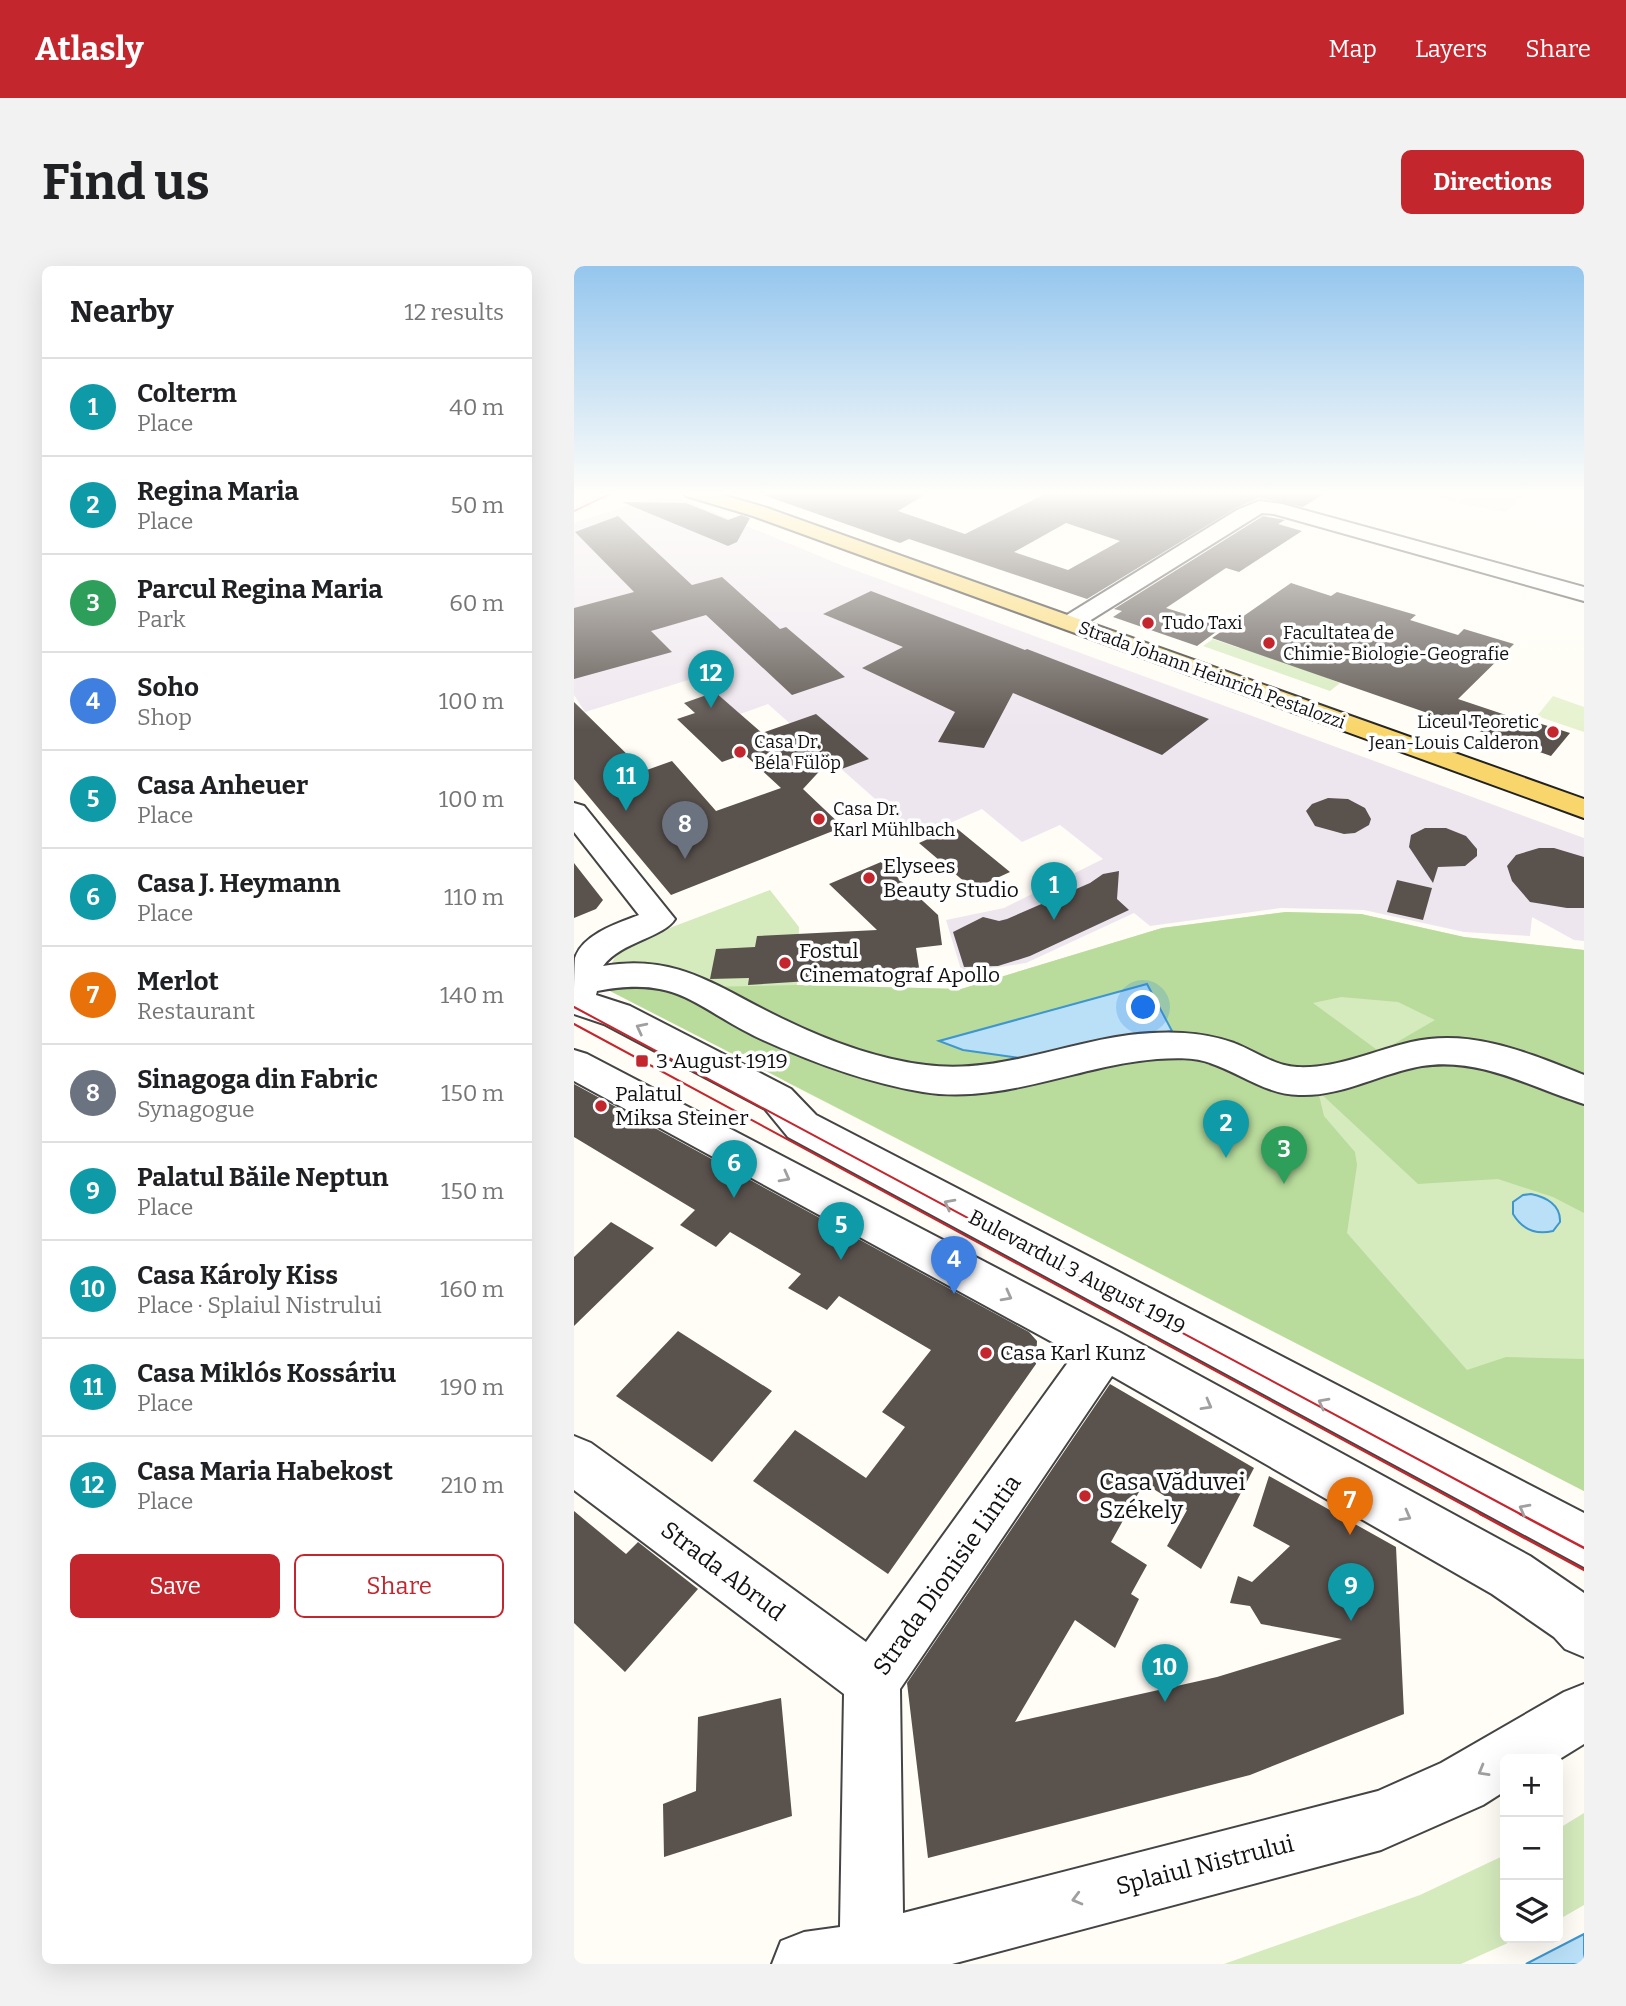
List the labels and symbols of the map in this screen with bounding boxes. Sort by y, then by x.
place label: Tudo Taxi [1162,612,1242,634]
marker: Tudo Taxi [1140,615,1156,631]
street label: Strada Johann Heinrich Pestalozzi [1076,616,1348,734]
place label: Facultatea de Chimie-Biologie-Geografie [1283,622,1509,665]
marker: Facultatea de Chimie-Biologie-Geografie [1261,635,1277,651]
pin: 12 [688,650,734,708]
place label: Liceul Teoretic Jean-Louis Calderon [1368,711,1540,754]
marker: Liceul Teoretic Jean-Louis Calderon [1545,724,1561,740]
place label: Casa Dr. Béla Fülöp [754,731,841,774]
marker: Casa Dr. Béla Fülöp [732,744,748,760]
pin: 11 [603,753,649,811]
place label: Casa Dr. Karl Mühlbach [833,798,955,841]
pin: 8 [662,801,708,859]
marker: Casa Dr. Karl Mühlbach [811,811,827,827]
place label: Elysees Beauty Studio [883,853,1019,903]
pin: 1 [1031,862,1077,920]
marker: Elysees Beauty Studio [861,870,877,886]
place label: Fostul Cinematograf Apollo [799,938,1000,988]
marker: Fostul Cinematograf Apollo [777,955,793,971]
your location [1126,990,1160,1024]
one-way arrow [636,1022,648,1036]
place label: 3 August 1919 [656,1048,788,1074]
marker: 3 August 1919 [634,1053,650,1069]
place label: Palatul Miksa Steiner [615,1081,748,1131]
marker: Palatul Miksa Steiner [593,1098,609,1114]
pin: 2 [1203,1100,1249,1158]
pin: 3 [1261,1126,1307,1184]
pin: 6 [711,1140,757,1198]
one-way arrow [778,1169,791,1182]
one-way arrow [944,1199,956,1212]
pin: 5 [818,1202,864,1260]
street label: Bulevardul 3 August 1919 [964,1204,1190,1340]
pin: 4 [931,1236,977,1294]
one-way arrow [1000,1288,1013,1301]
place label: Casa Karl Kunz [1000,1340,1146,1366]
marker: Casa Karl Kunz [978,1345,994,1361]
one-way arrow [1200,1397,1212,1410]
one-way arrow [1317,1397,1330,1411]
place label: Casa Văduvei Székely [1099,1468,1246,1524]
street label: Strada Dionisie Lintia [867,1469,1027,1681]
pin: 7 [1327,1477,1373,1535]
marker: Casa Văduvei Székely [1077,1488,1093,1504]
one-way arrow [1518,1504,1531,1517]
one-way arrow [1398,1508,1411,1521]
street label: Strada Abrud [656,1515,790,1627]
pin: 9 [1328,1563,1374,1621]
pin: 10 [1142,1644,1188,1702]
one-way arrow [1477,1763,1490,1776]
street label: Splaiul Nistrului [1113,1829,1297,1901]
one-way arrow [1072,1890,1084,1905]

